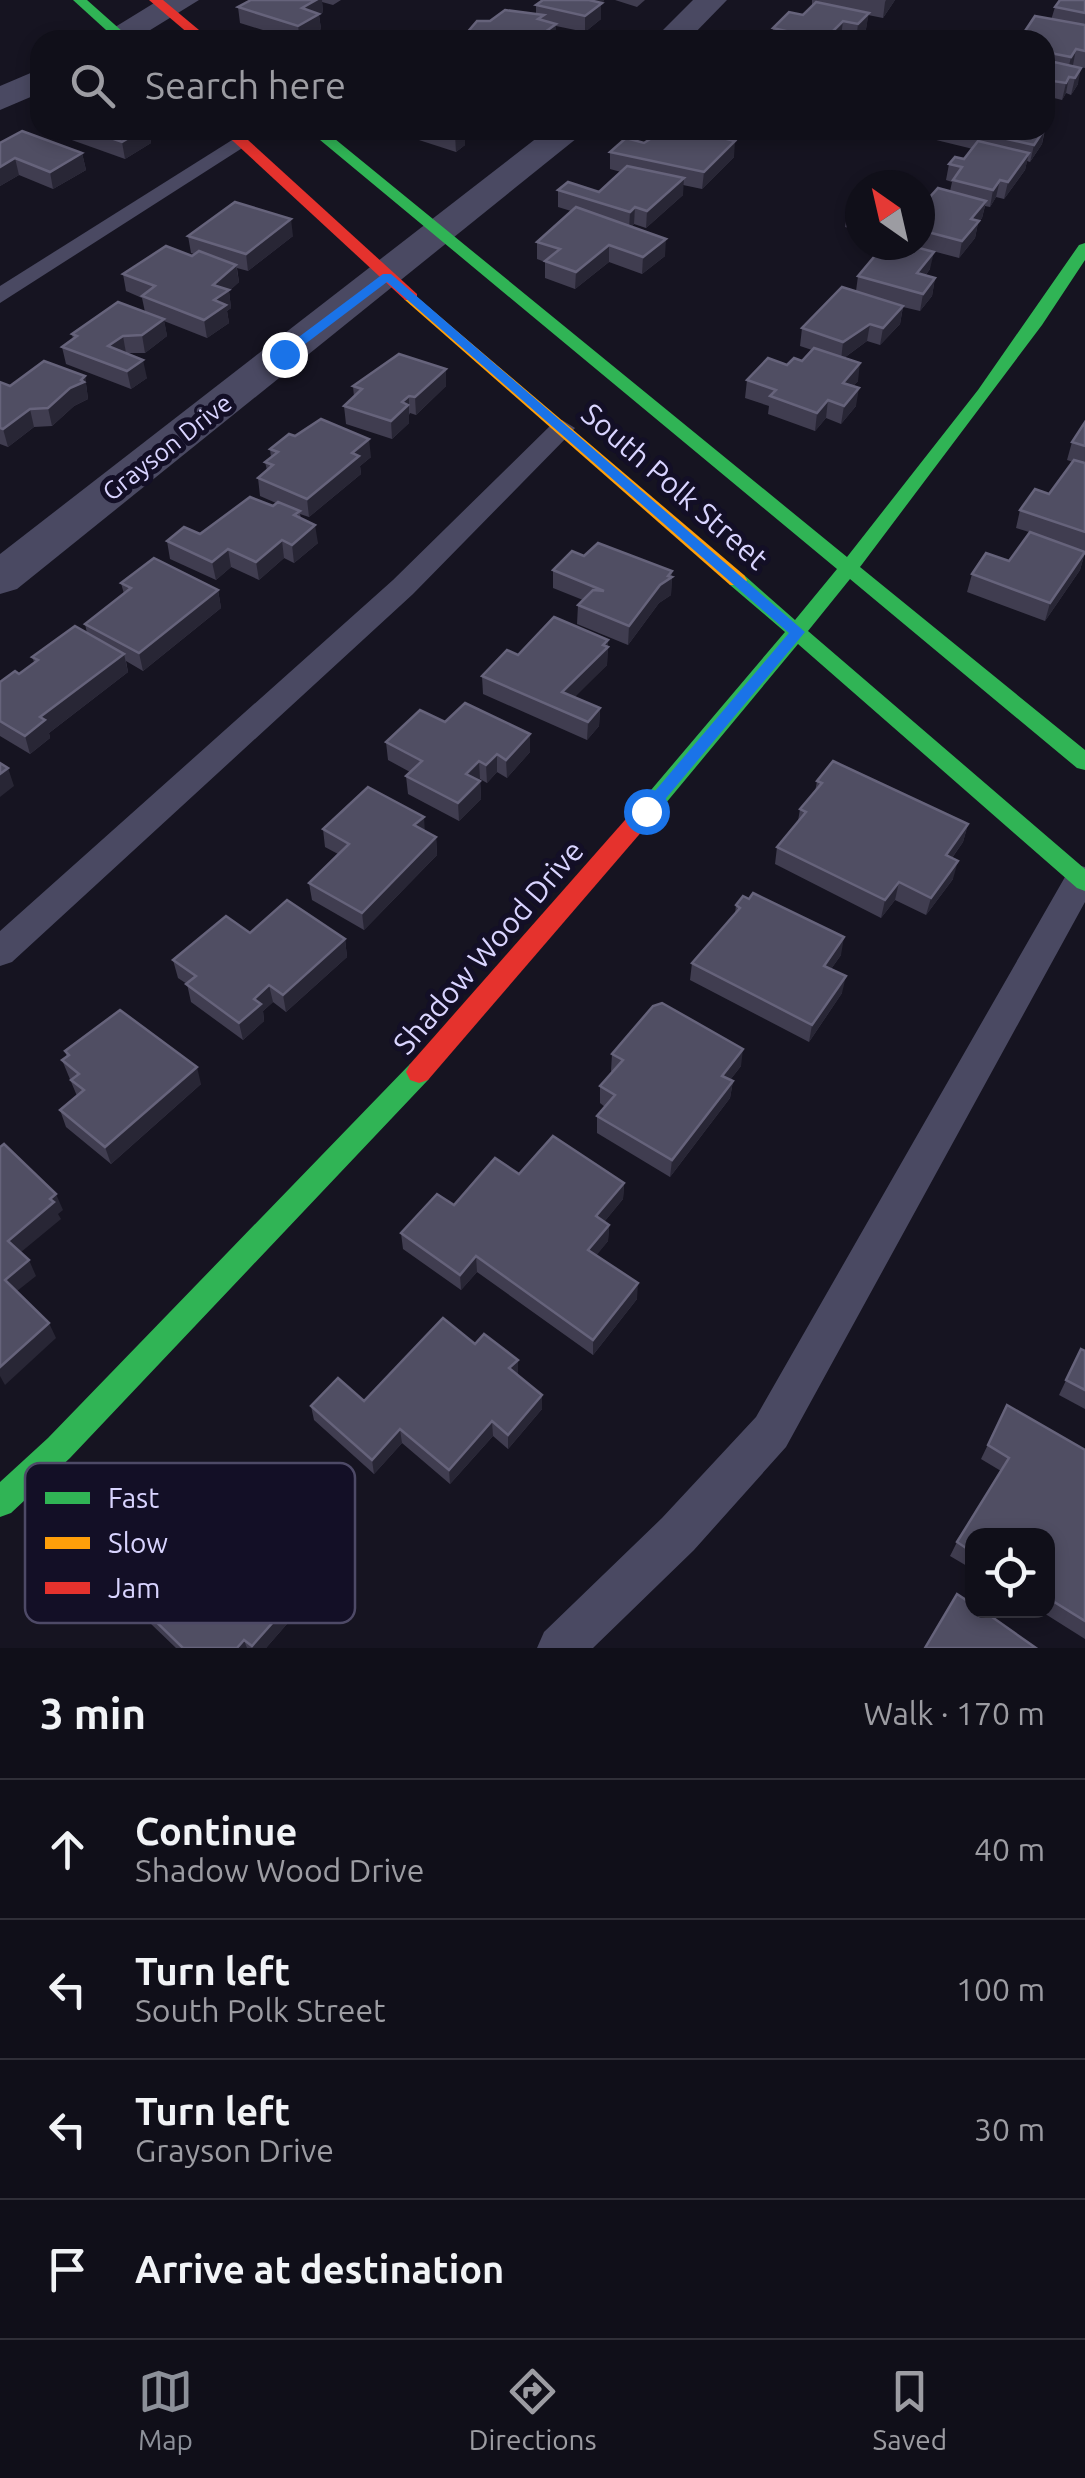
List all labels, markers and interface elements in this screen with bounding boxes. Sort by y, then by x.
search box [30,30,1055,140]
icon: search [65,58,120,113]
text: Search here [145,64,346,106]
north arrow [845,170,935,260]
route end [262,332,308,378]
street label: Grayson Drive [97,388,237,506]
street label: South Polk Street [575,396,775,576]
route start [624,789,670,835]
street label: Shadow Wood Drive [386,833,590,1061]
legend [25,1463,355,1623]
text: Fast [108,1482,159,1513]
text: Slow [108,1527,168,1558]
map controls [965,1528,1055,1618]
button: locate [965,1528,1055,1618]
text: Jam [108,1572,160,1603]
text: 3 min [40,1690,146,1737]
text: Walk · 170 m [863,1695,1045,1731]
text: Continue [135,1810,297,1852]
icon: ahead [40,1822,95,1877]
text: 40 m [974,1831,1045,1867]
text: Shadow Wood Drive [135,1852,424,1888]
text: Turn left [135,1950,290,1992]
icon: left [40,1962,95,2017]
text: 100 m [956,1971,1045,2007]
text: South Polk Street [135,1992,386,2028]
text: Turn left [135,2090,290,2132]
icon: left [40,2102,95,2157]
text: 30 m [974,2111,1045,2147]
text: Grayson Drive [135,2132,334,2168]
icon: arrive [40,2242,95,2297]
text: Arrive at destination [135,2248,504,2290]
tab: Map [138,2364,193,2455]
tab: Directions [469,2364,597,2455]
tab: Saved [873,2364,947,2455]

